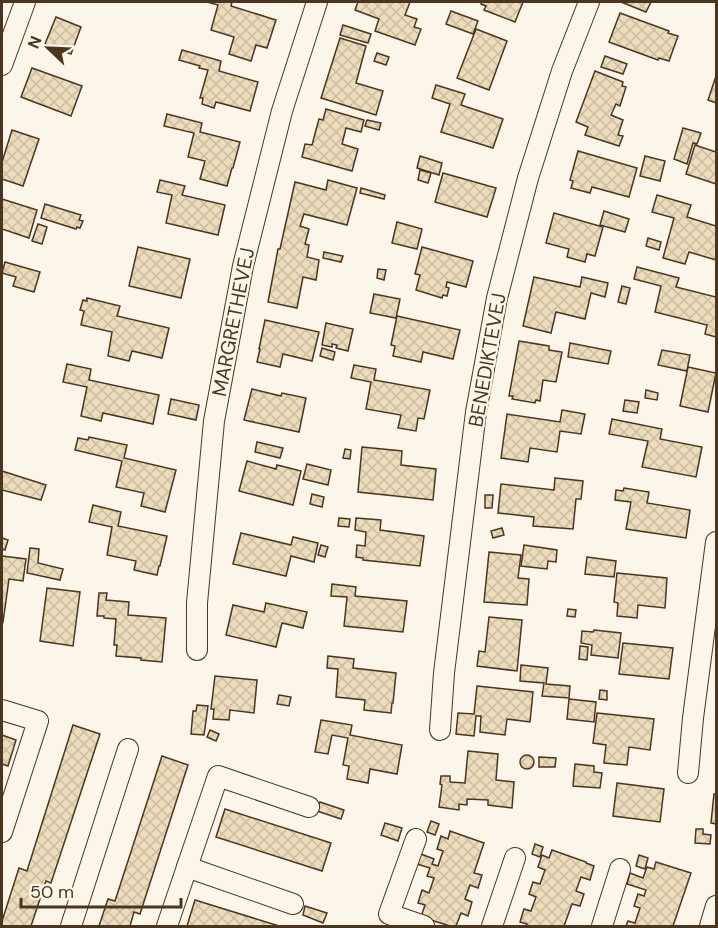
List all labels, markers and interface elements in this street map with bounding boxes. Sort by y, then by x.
north arrow [18,18,78,78]
text: N [23,33,47,52]
street label: MARGRETHEVEJ [206,245,260,399]
street label: BENEDIKTEVEJ [462,291,512,429]
scale bar [21,871,182,909]
text: 50 m [30,880,74,904]

